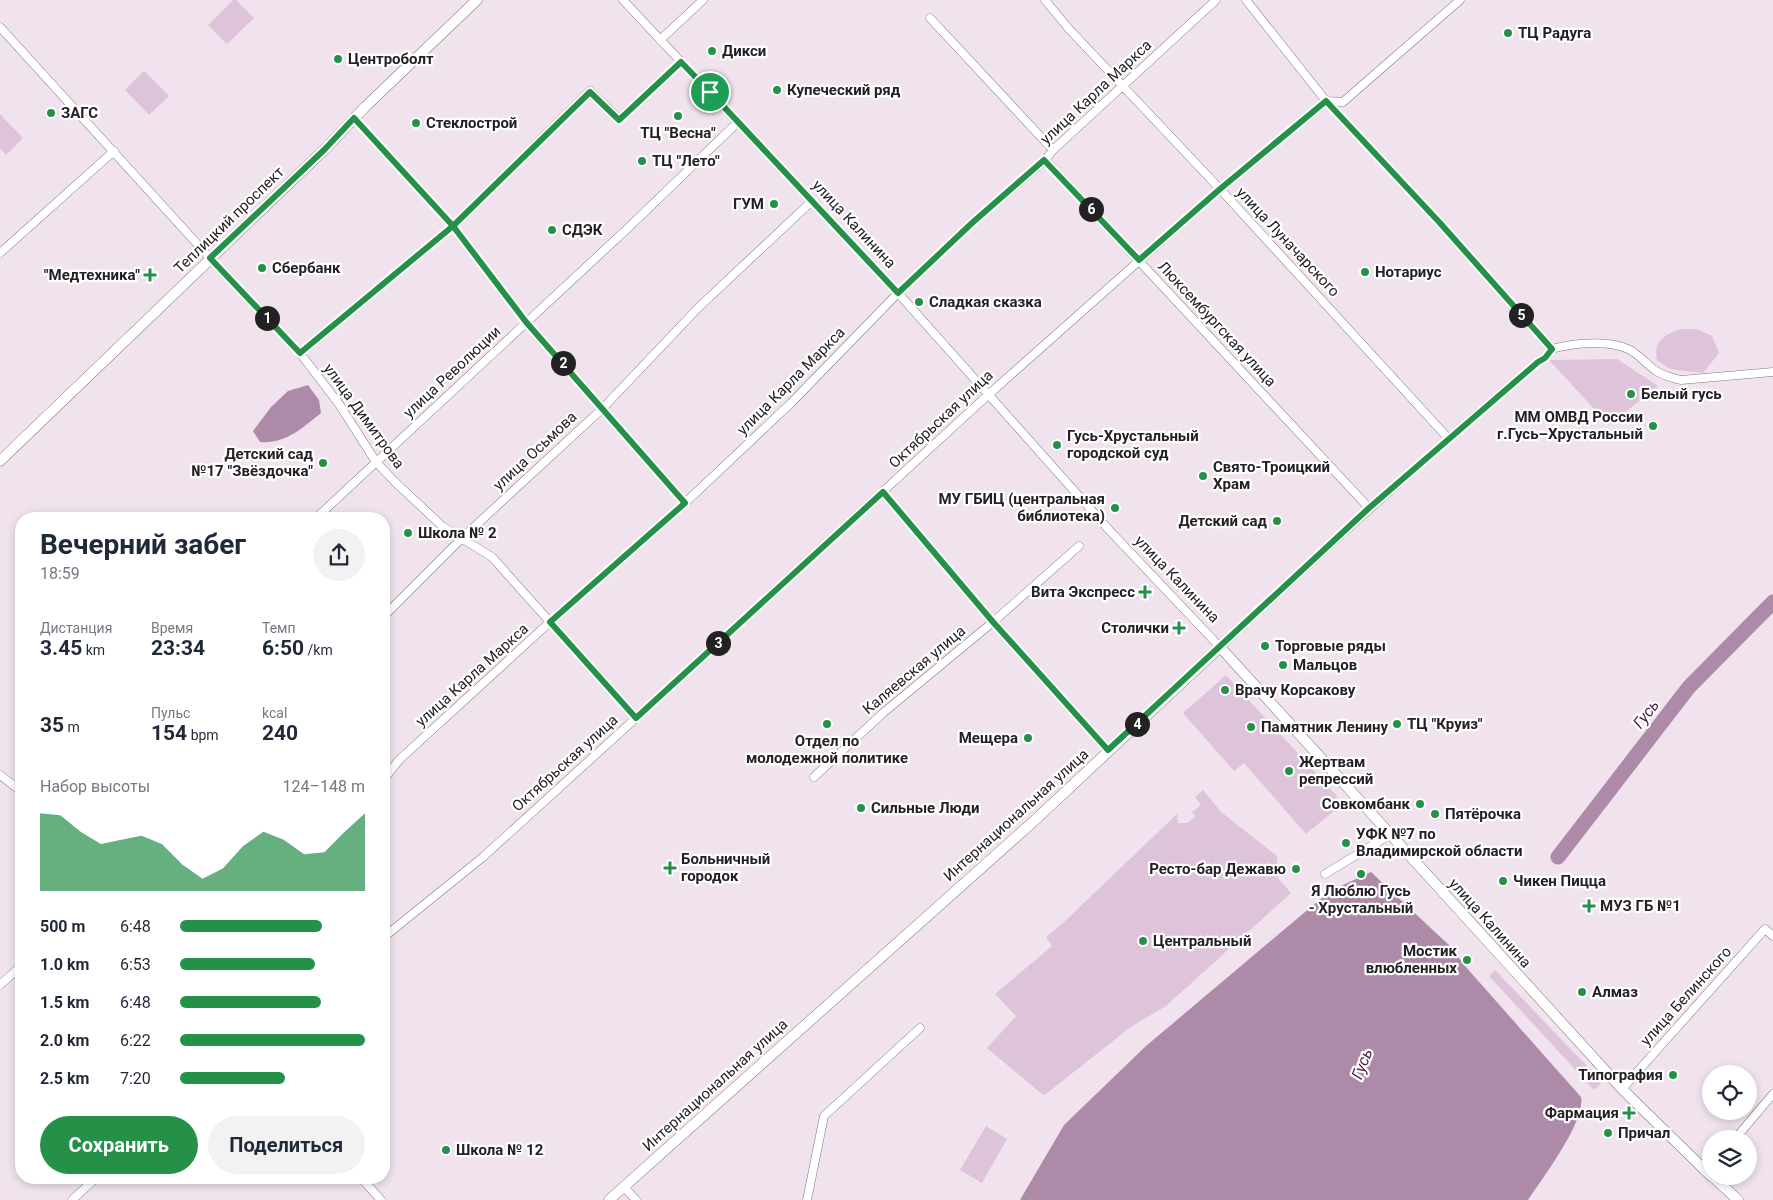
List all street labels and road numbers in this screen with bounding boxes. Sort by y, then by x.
street label: улица Карла Маркса [1037,36,1155,148]
street label: Теплицкий проспект [170,163,288,277]
street label: улица Калинина [808,176,900,272]
street label: улица Луначарского [1233,183,1343,301]
street label: Люксембургская улица [1154,258,1280,390]
street label: улица Революции [400,322,504,422]
street label: улица Карла Маркса [733,323,849,439]
street label: улица Димитрова [320,360,408,472]
street label: Октябрьская улица [885,366,997,472]
street label: улица Осьмова [490,408,580,494]
street label: улица Калинина [1131,532,1223,626]
street label: улица Карла Маркса [412,620,532,730]
street label: Каляевская улица [859,622,969,718]
street label: Октябрьская улица [508,711,622,815]
street label: Интернациональная улица [940,745,1092,885]
street label: улица Калинина [1445,875,1535,971]
street label: улица Белинского [1637,943,1735,1049]
street label: Интернациональная улица [639,1015,791,1155]

